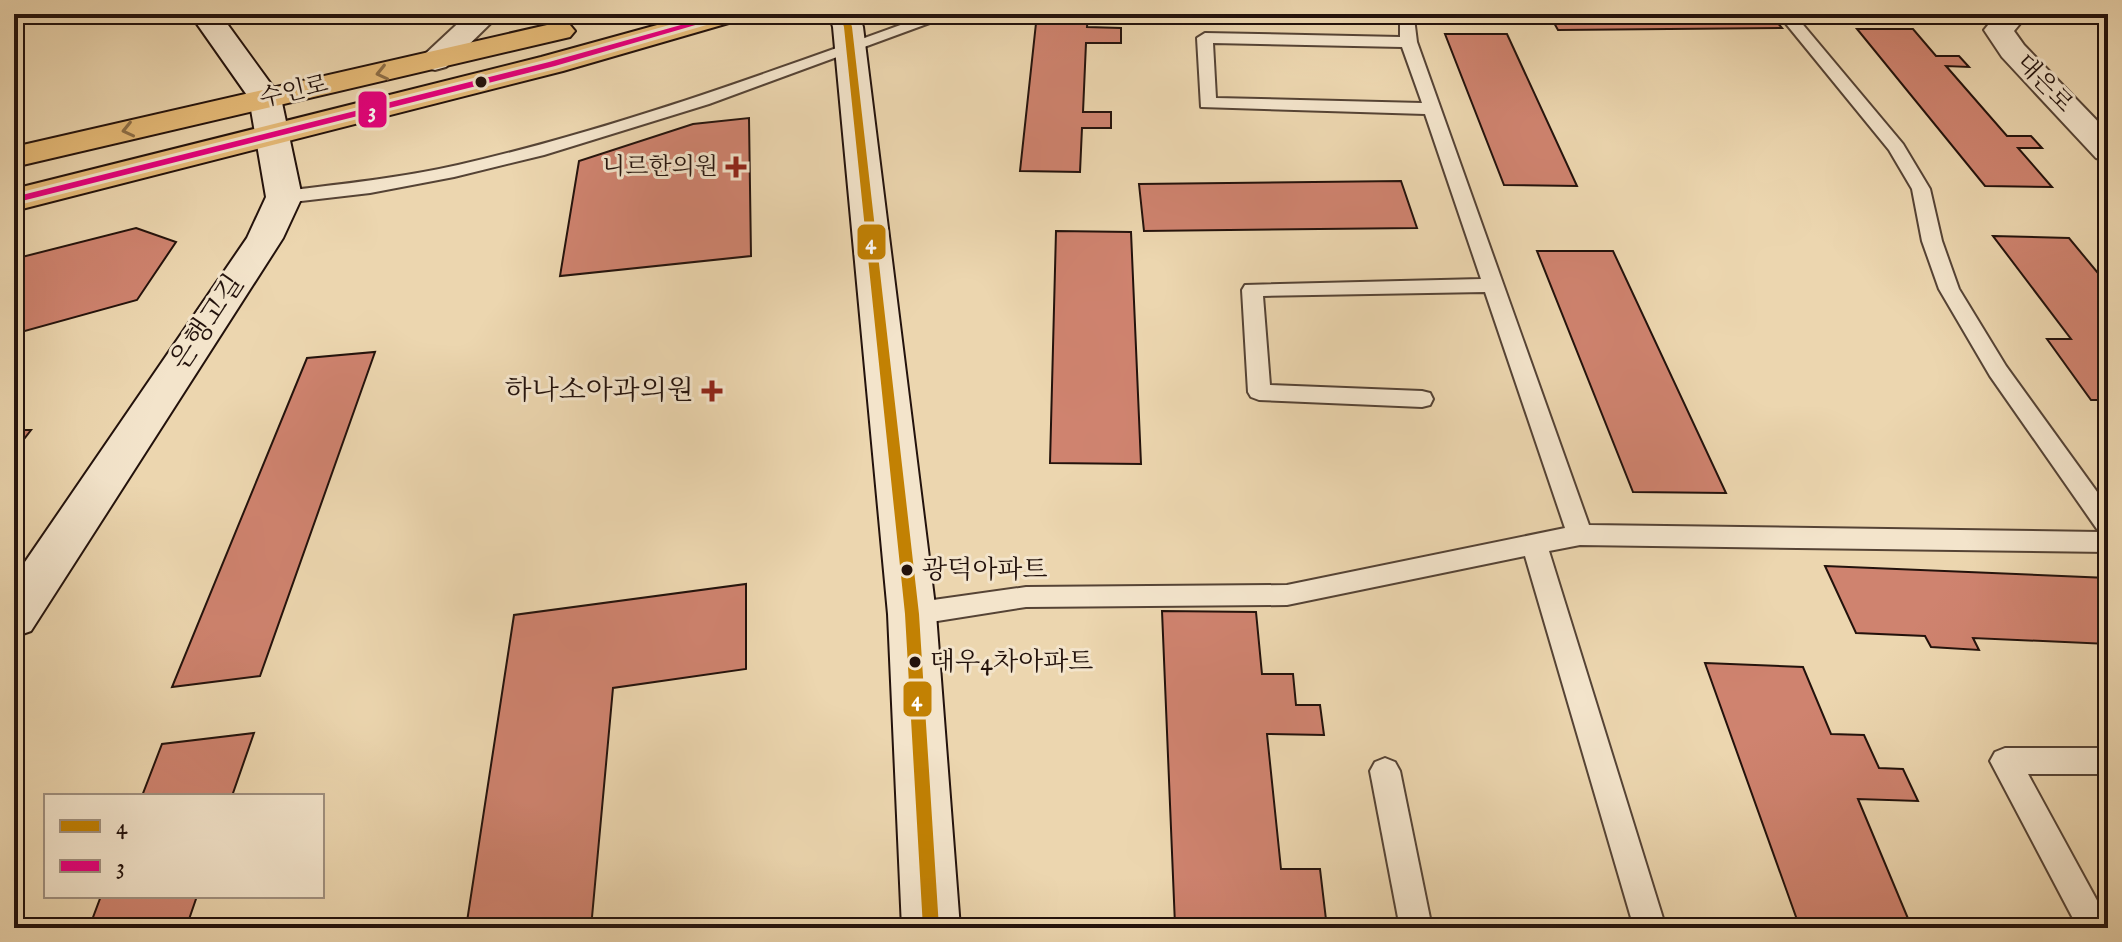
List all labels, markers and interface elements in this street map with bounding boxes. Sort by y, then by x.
street label: 대은로 [2009,48,2079,120]
one-way arrow [375,63,389,80]
street label: 수인로 [257,69,331,115]
unlabelled marker [473,74,489,90]
line badge: 3 [357,90,388,129]
text: 3 [368,97,376,125]
one-way arrow [122,121,135,138]
place label: 니르한의원 [602,152,718,183]
marker: 니르한의원 [725,156,747,178]
line badge: 4 [856,223,887,261]
text: 4 [866,229,878,257]
street label: 은행고길 [163,268,253,378]
place label: 하나소아과의원 [505,374,694,409]
marker: 하나소아과의원 [701,380,723,402]
place label: 광덕아파트 [922,554,1048,587]
marker: 광덕아파트 [899,562,915,578]
place label: 대우4차아파트 [930,646,1093,679]
marker: 대우4차아파트 [907,654,923,670]
line badge: 4 [902,680,933,718]
text: 4 [912,686,924,714]
legend [44,794,324,898]
text: 4 [116,812,128,843]
text: 3 [116,852,125,883]

